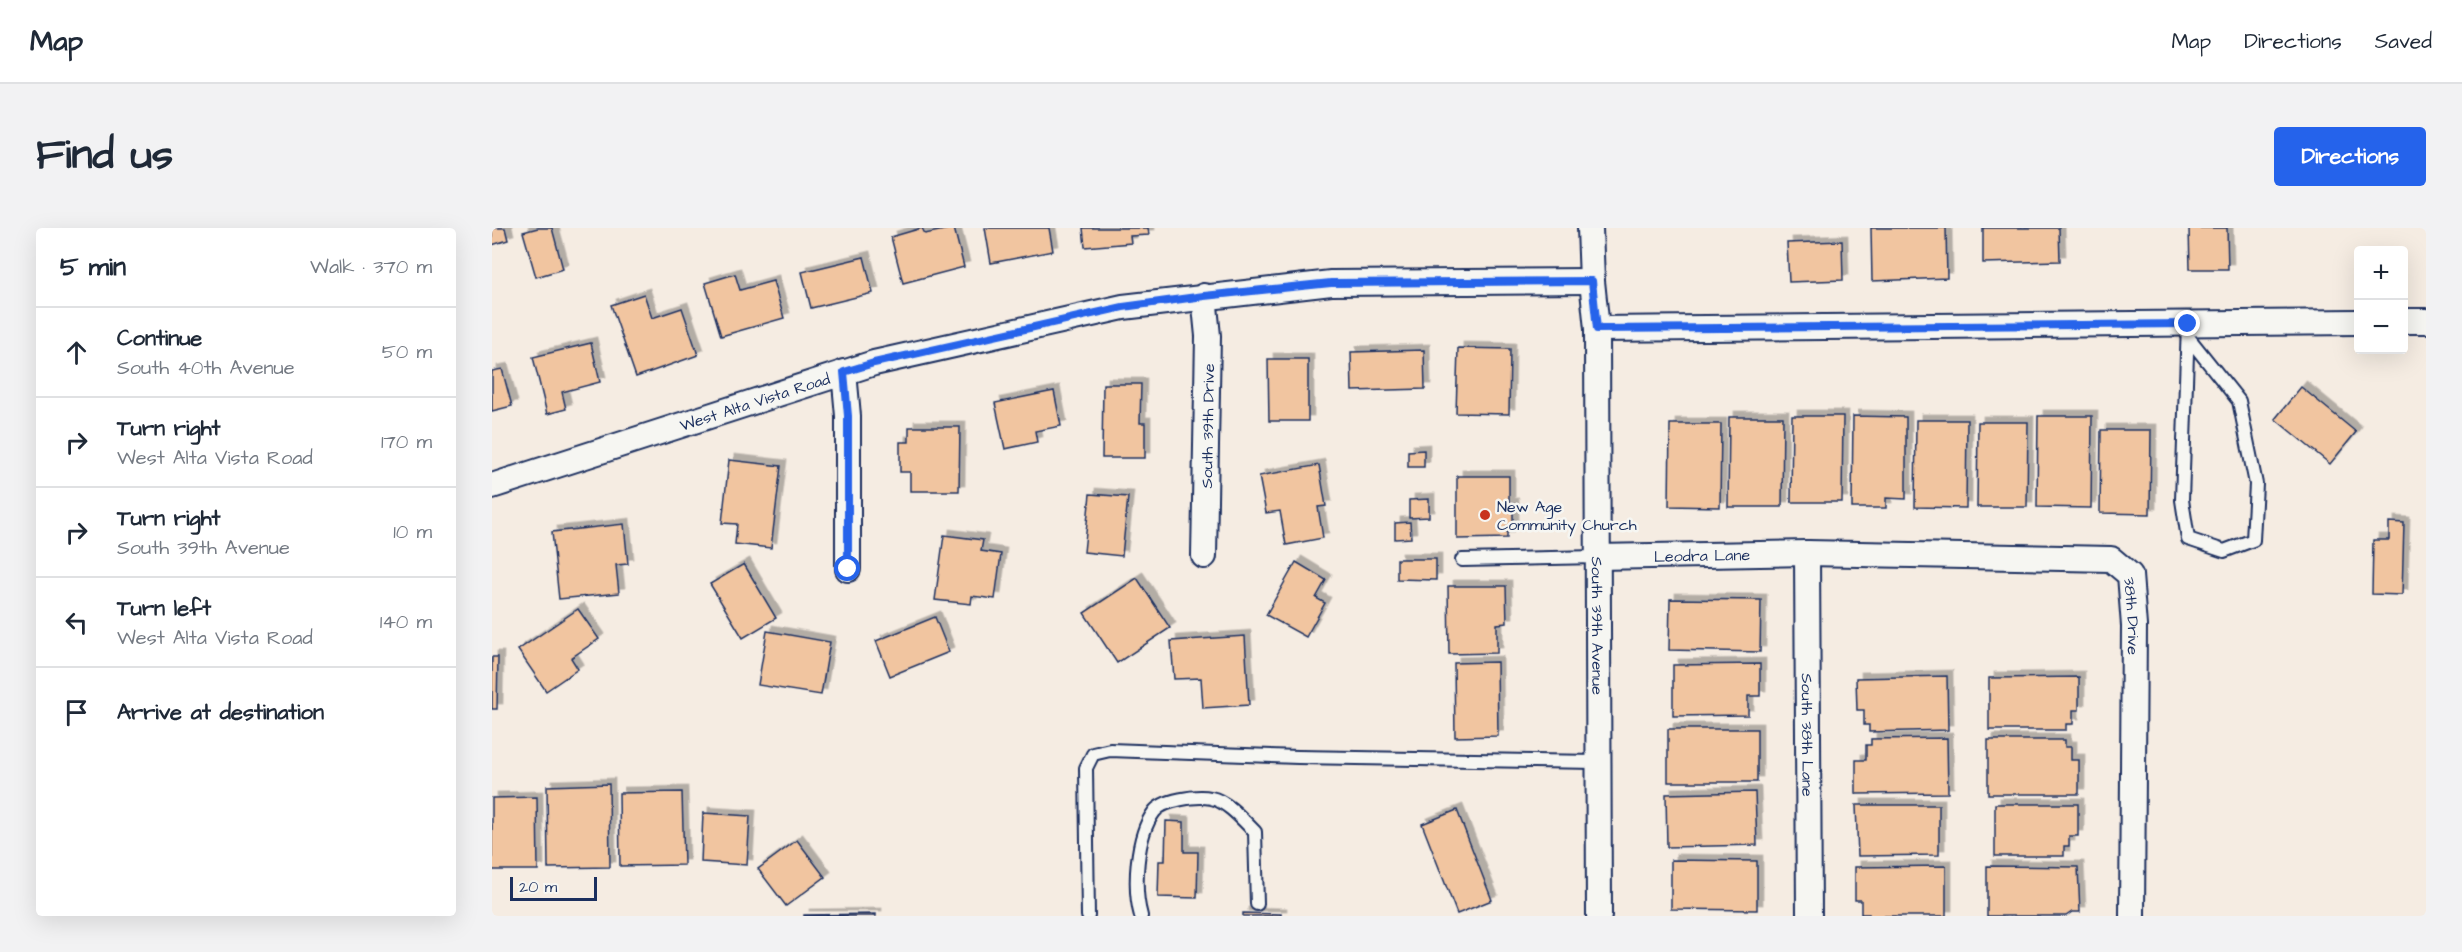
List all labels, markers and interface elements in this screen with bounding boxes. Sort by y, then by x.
text: Map [30,22,83,61]
text: Map [2171,27,2211,56]
text: Directions [2244,27,2342,56]
text: Saved [2375,27,2432,56]
text: Find us [36,127,173,185]
button: Directions [2274,127,2426,186]
map controls [2354,246,2408,354]
button: + [2354,246,2408,300]
text: 5 min [60,249,126,285]
text: Walk · 370 m [310,253,432,281]
button: − [2354,300,2408,354]
route end [2174,310,2200,336]
text: Continue [117,323,202,354]
icon: ahead [60,336,93,369]
text: 50 m [382,338,432,366]
text: South 40th Avenue [117,354,294,382]
street label: South 39th Drive [1196,363,1220,489]
street label: West Alta Vista Road [677,368,833,437]
text: Turn right [117,413,220,444]
icon: right [60,426,93,459]
text: 170 m [381,428,432,456]
text: West Alta Vista Road [117,444,313,472]
place label: New Age Community Church [1497,496,1637,537]
text: Turn right [117,503,220,534]
marker: New Age Community Church [1478,508,1492,522]
icon: right [60,516,93,549]
text: 10 m [393,518,432,546]
text: South 39th Avenue [117,534,290,562]
street label: Leodra Lane [1654,544,1751,568]
route start [834,555,860,581]
street label: South 39th Avenue [1586,557,1608,695]
street label: 38th Drive [2118,576,2144,655]
text: Turn left [117,593,211,624]
icon: left [60,606,93,639]
text: 140 m [380,608,432,636]
text: West Alta Vista Road [117,624,313,652]
street label: South 38th Lane [1796,673,1818,797]
icon: arrive [60,696,93,729]
text: Arrive at destination [117,697,324,728]
scale bar [510,874,597,902]
text: 20 m [519,876,557,898]

